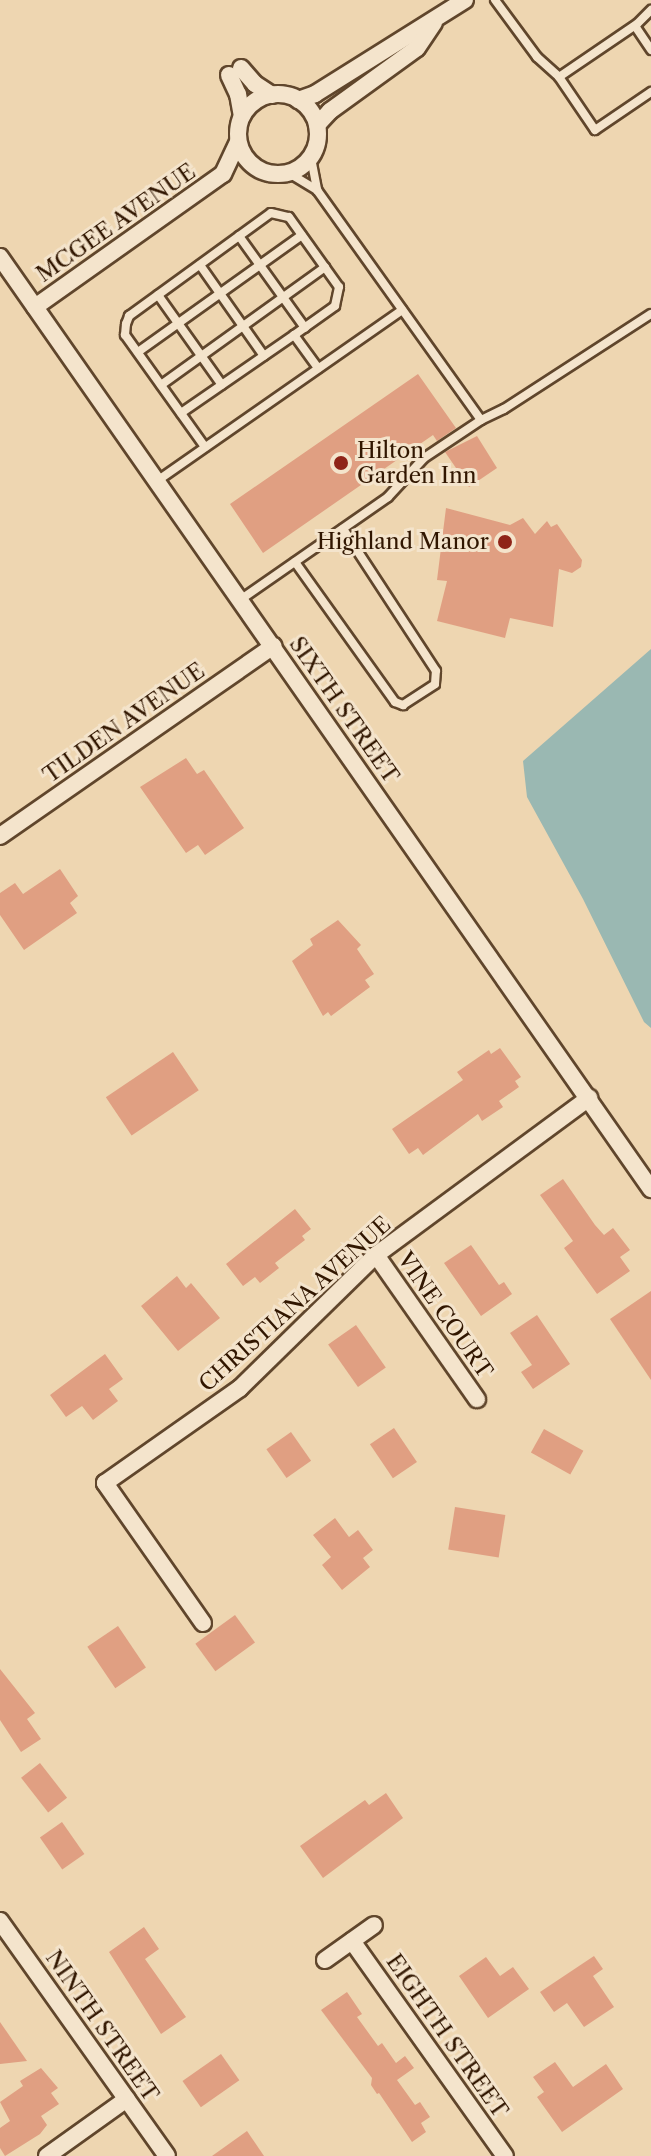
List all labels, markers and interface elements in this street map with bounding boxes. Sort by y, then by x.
street label: MCGEE AVENUE [31,158,201,288]
place label: Hilton Garden Inn [357,437,476,488]
marker: Hilton Garden Inn [332,454,350,472]
place label: Highland Manor [317,529,489,555]
marker: Highland Manor [496,533,514,551]
street label: SIXTH STREET [284,632,404,788]
street label: TILDEN AVENUE [38,657,210,789]
street label: CHRISTIANA AVENUE [193,1210,397,1398]
street label: VINE COURT [392,1247,498,1383]
street label: NINTH STREET [40,1945,164,2107]
street label: EIGHTH STREET [381,1949,513,2123]

